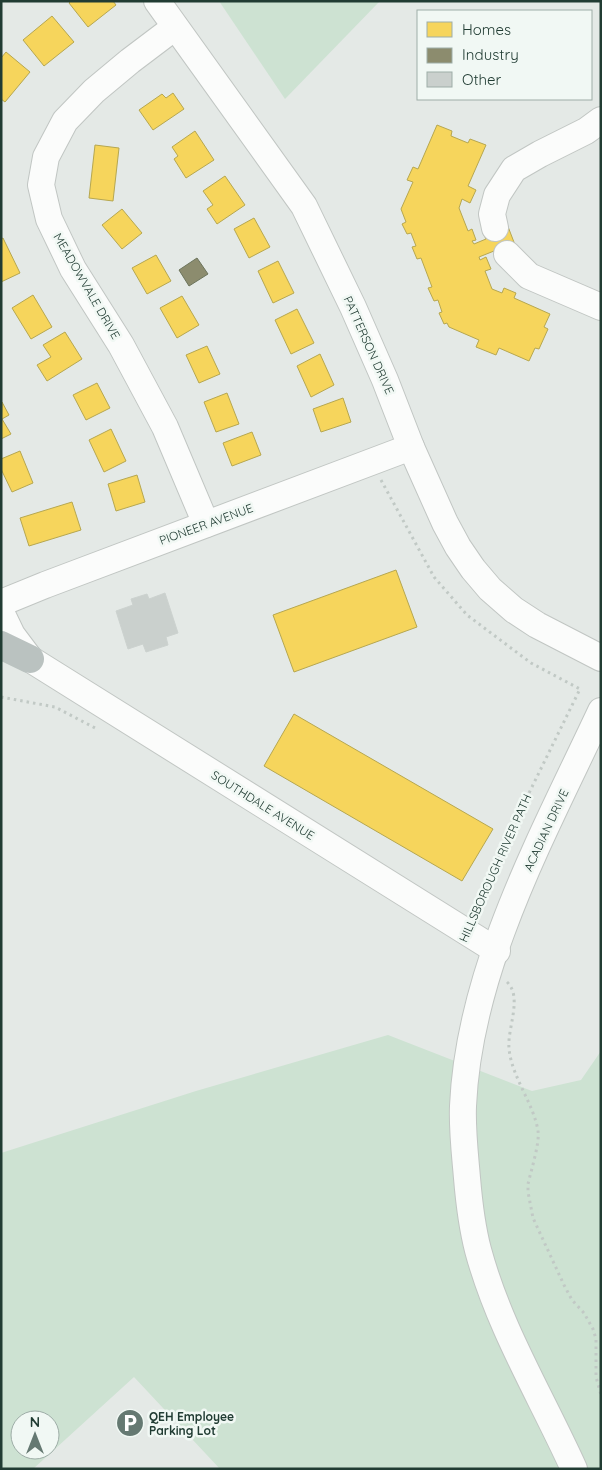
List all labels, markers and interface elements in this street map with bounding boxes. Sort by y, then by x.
legend [417,10,592,100]
text: Homes [462,20,511,39]
text: Industry [462,45,519,64]
text: Other [462,70,502,89]
street label: MEADOWVALE DRIVE [50,230,124,342]
street label: PATTERSON DRIVE [341,294,397,397]
street label: PIONEER AVENUE [157,500,255,548]
street label: SOUTHDALE AVENUE [209,767,317,843]
street label: ACADIAN DRIVE [520,786,572,874]
street label: HILLSBOROUGH RIVER PATH [455,791,535,945]
parking icon: QEH Employee Parking Lot [115,1408,145,1438]
place label: QEH Employee Parking Lot [149,1409,234,1438]
north arrow [10,1410,60,1460]
text: N [30,1413,40,1431]

